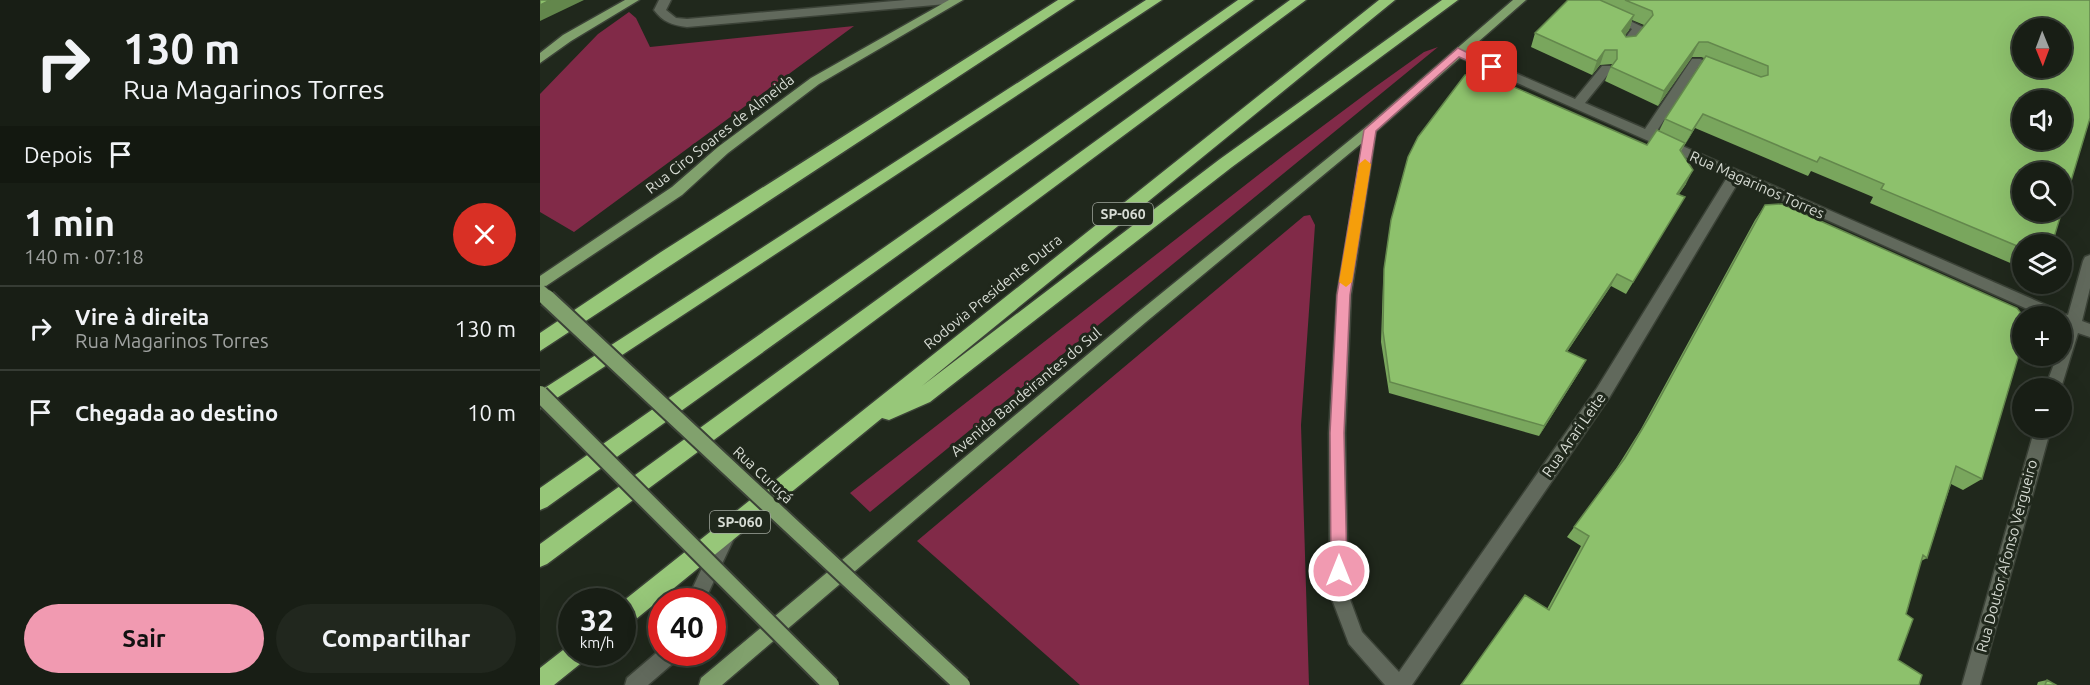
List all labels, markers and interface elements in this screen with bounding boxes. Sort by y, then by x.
north arrow [2012,18,2072,78]
map controls [2012,18,2072,438]
icon: right [24,24,102,102]
text: 130 m [123,25,240,72]
pin [1466,41,1517,92]
icon: arrive [1475,50,1508,83]
street label: Rua Ciro Soares de Almeida [642,70,797,197]
text: Rua Magarinos Torres [123,74,385,104]
button: sound [2012,90,2072,150]
icon: arrive [104,138,137,171]
text: Depois [24,142,92,167]
street label: Rua Magarinos Torres [1687,147,1827,222]
button: search [2012,162,2072,222]
text: 1 min [24,202,115,243]
button: close [453,203,516,266]
road number: SP-060 [1093,203,1153,225]
street label: Rodovia Presidente Dutra [920,231,1065,352]
button: layers [2012,234,2072,294]
text: 140 m · 07:18 [24,245,144,268]
text: Vire à direita [75,304,209,329]
button: + [2012,306,2072,366]
icon: right [24,312,57,345]
text: 130 m [455,316,516,341]
street label: Avenida Bandeirantes do Sul [947,324,1104,460]
text: Rua Magarinos Torres [75,329,269,352]
button: − [2012,378,2072,438]
street label: Rua Arari Leite [1538,389,1609,480]
icon: arrive [24,396,57,429]
text: Chegada ao destino [75,400,278,425]
text: 10 m [467,400,516,425]
street label: Rua Curuçá [730,443,797,507]
street label: Rua Doutor Afonso Vergueiro [1973,458,2040,654]
road number: SP-060 [710,511,770,533]
position arrow [1307,539,1371,603]
speed limit sign: 40 [648,588,726,666]
text: 32 [580,603,614,637]
button: Sair [24,604,264,673]
button: Compartilhar [276,604,516,673]
text: km/h [580,634,614,651]

